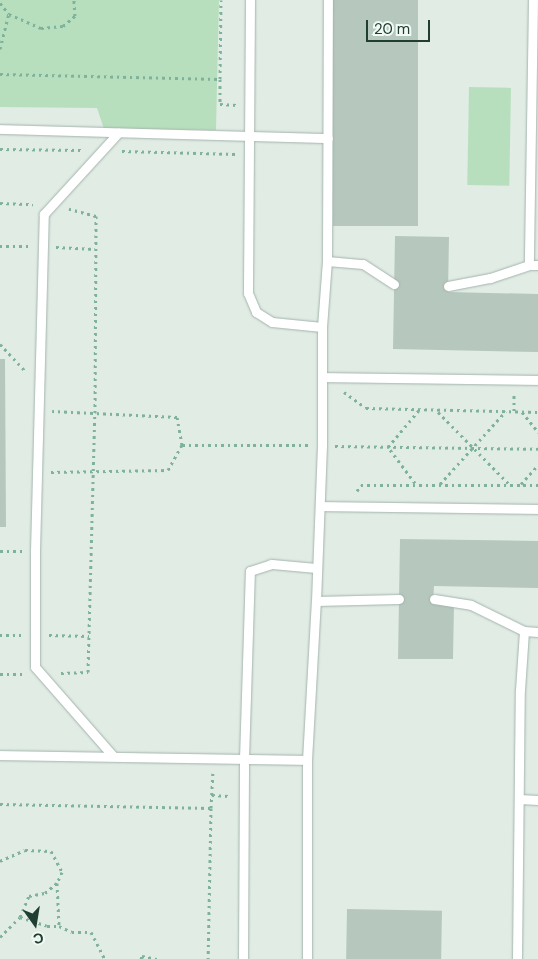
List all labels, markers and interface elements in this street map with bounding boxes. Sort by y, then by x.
scale bar [368,10,432,42]
text: 20 m [374,19,410,39]
north arrow [10,899,60,949]
text: С [31,929,45,949]

